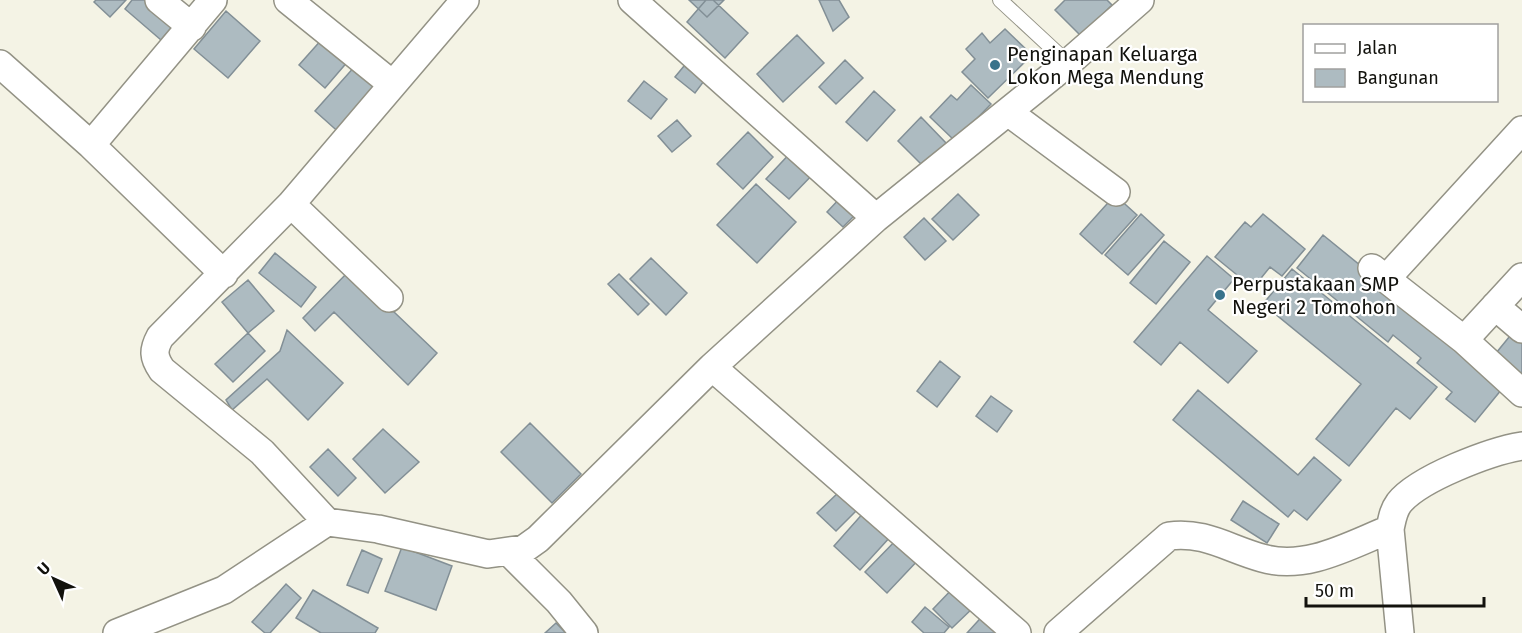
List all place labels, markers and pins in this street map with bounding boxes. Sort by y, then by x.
place label: Penginapan Keluarga Lokon Mega Mendung [1007,42,1204,89]
marker: Penginapan Keluarga Lokon Mega Mendung [988,58,1002,72]
place label: Perpustakaan SMP Negeri 2 Tomohon [1232,272,1399,319]
marker: Perpustakaan SMP Negeri 2 Tomohon [1213,288,1227,302]

